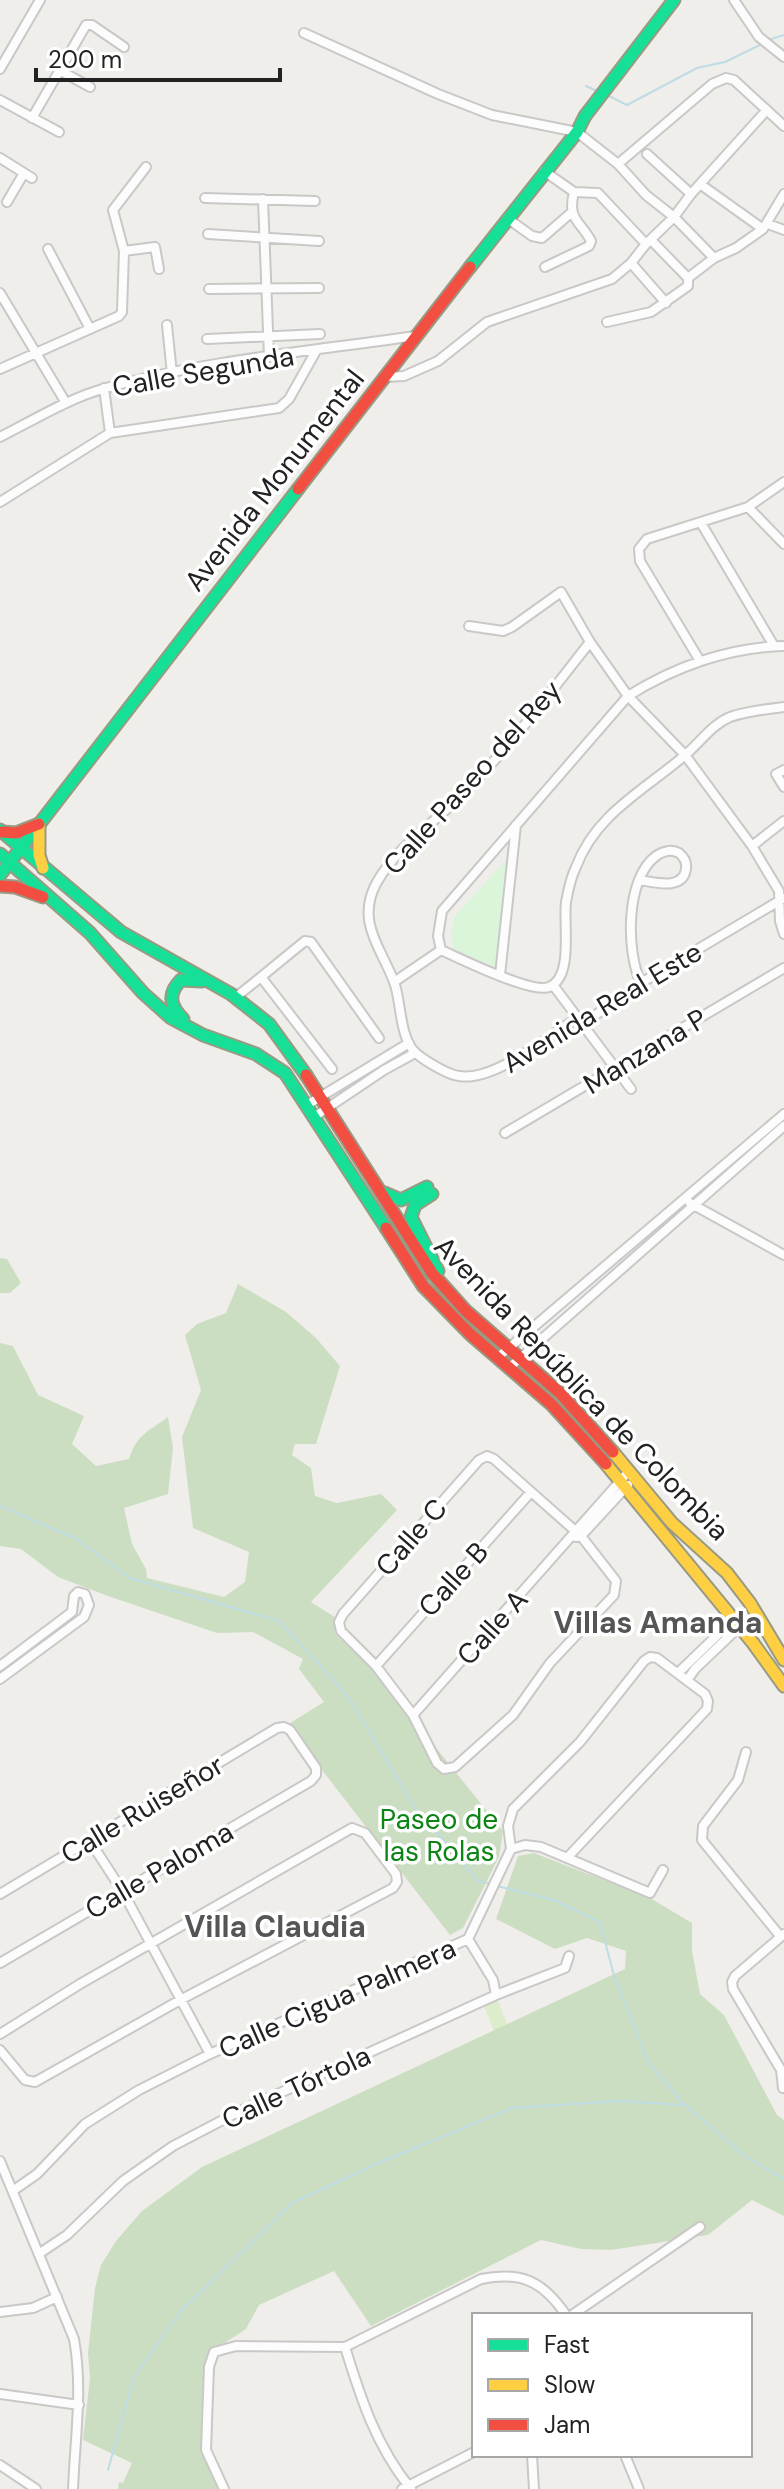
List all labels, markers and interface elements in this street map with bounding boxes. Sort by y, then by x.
scale bar [36,32,280,82]
text: 200 m [48,44,122,75]
street label: Calle Segunda [109,337,297,406]
street label: Avenida Monumental [176,362,373,599]
street label: Calle Paseo del Rey [375,672,570,883]
street label: Avenida Real Este [496,933,709,1082]
street label: Manzana P [577,1000,714,1103]
street label: Avenida República de Colombia [426,1228,737,1548]
street label: Calle C [367,1491,455,1584]
street label: Calle B [410,1534,497,1624]
street label: Calle A [449,1582,536,1673]
district label: Villas Amanda [554,1603,762,1642]
street label: Calle Ruiseñor [54,1746,230,1873]
park label: Paseo de las Rolas [380,1801,498,1870]
street label: Calle Paloma [79,1813,240,1928]
district label: Villa Claudia [184,1907,366,1946]
street label: Calle Cigua Palmera [213,1930,462,2067]
street label: Calle Tórtola [216,2037,377,2138]
legend [472,2313,752,2457]
text: Fast [544,2329,590,2360]
text: Slow [544,2369,595,2400]
text: Jam [544,2409,590,2440]

